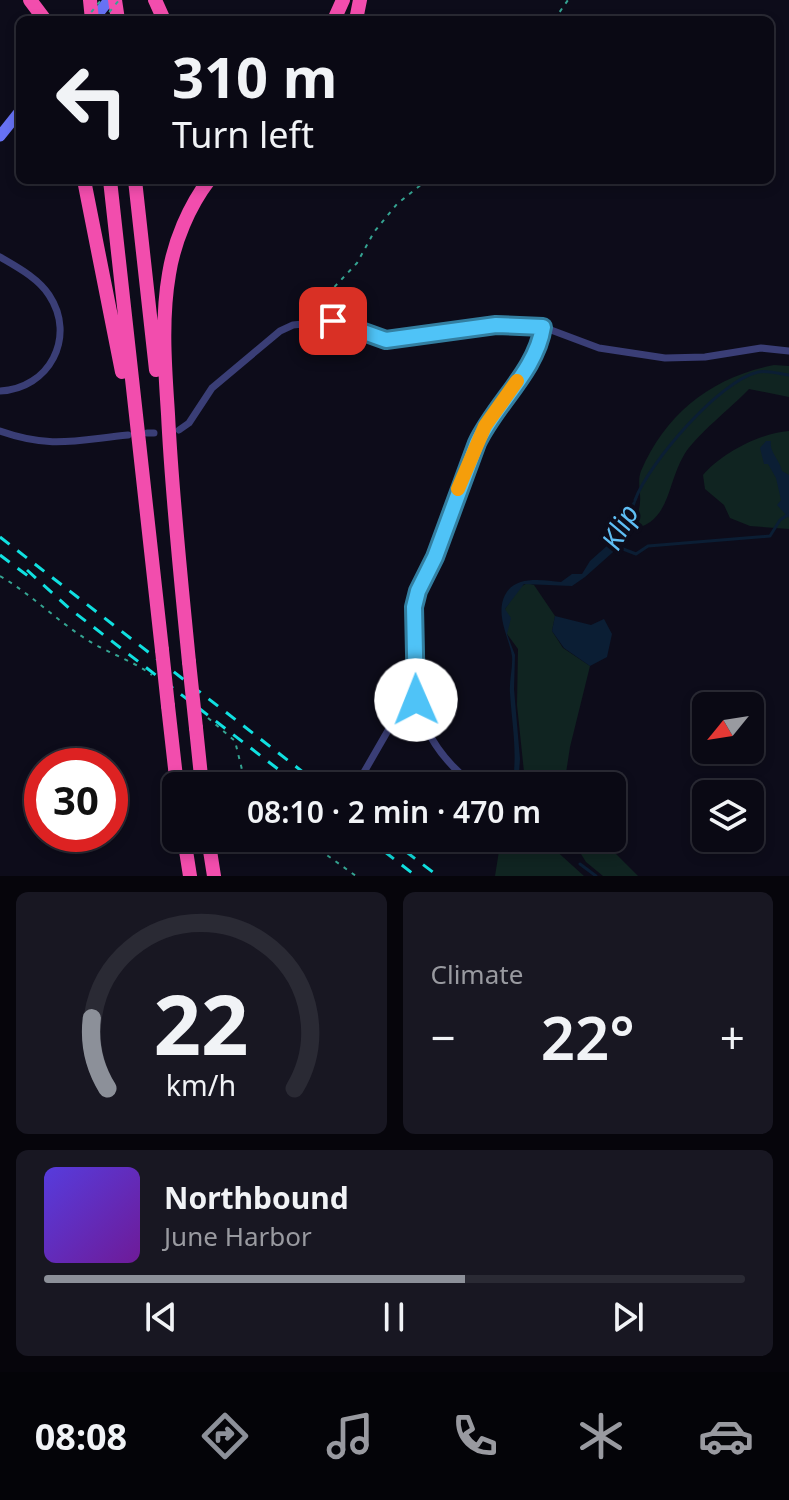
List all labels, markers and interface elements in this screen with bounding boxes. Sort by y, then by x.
text: 310 m [172,38,337,114]
icon: left [40,48,144,152]
text: Turn left [172,110,314,159]
pin [299,287,367,355]
icon: arrive [311,299,355,343]
water label: Klip [591,497,647,556]
position arrow [374,658,458,742]
north arrow [692,692,764,764]
map controls [692,692,764,852]
speed limit sign: 30 [24,748,128,852]
button: layers [692,780,764,852]
text: 08:10 · 2 min · 470 m [247,791,541,832]
text: Climate [431,956,523,992]
text: 22 [154,966,249,1079]
text: 22° [541,996,635,1078]
text: − [431,1007,456,1067]
text: + [720,1007,745,1067]
text: km/h [166,1065,236,1104]
text: Northbound [164,1177,349,1218]
text: June Harbor [164,1218,312,1254]
icon: previous [139,1295,183,1339]
icon: pause [372,1295,416,1339]
icon: next [606,1295,650,1339]
icon: directions [197,1408,253,1464]
icon: music [322,1408,378,1464]
icon: phone [447,1408,503,1464]
icon: climate [573,1408,629,1464]
icon: car [698,1408,754,1464]
text: 08:08 [35,1412,127,1461]

